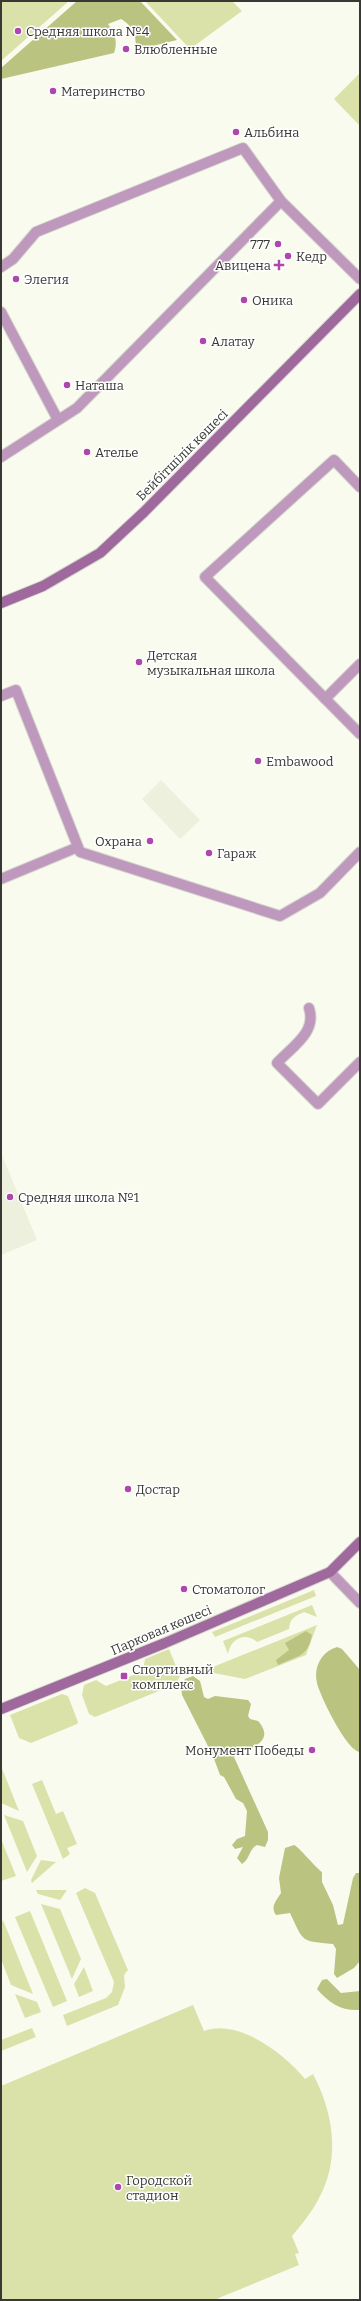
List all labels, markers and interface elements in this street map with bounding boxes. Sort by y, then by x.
place label: Средняя школа №4 [26,24,150,39]
marker: Средняя школа №4 [13,26,23,36]
place label: Влюбленные [134,42,217,57]
marker: Влюбленные [121,44,131,54]
place label: Материнство [61,84,145,99]
marker: Материнство [48,86,58,96]
place label: Альбина [244,125,299,140]
marker: Альбина [231,127,241,137]
place label: 777 [250,237,270,252]
marker: 777 [273,239,283,249]
place label: Кедр [296,249,327,264]
marker: Кедр [283,251,293,261]
place label: Авицена [215,258,271,273]
marker: Авицена [274,260,284,270]
place label: Элегия [24,272,69,287]
marker: Элегия [11,274,21,284]
place label: Оника [252,293,293,308]
marker: Оника [239,295,249,305]
place label: Алатау [211,334,255,349]
marker: Алатау [198,336,208,346]
place label: Наташа [75,378,124,393]
marker: Наташа [62,380,72,390]
street label: Бейбітшілік көшесі [133,406,231,504]
place label: Ателье [95,445,138,460]
marker: Ателье [82,447,92,457]
place label: Детская музыкальная школа [147,648,275,678]
marker: Детская музыкальная школа [134,657,144,667]
place label: Embawood [266,754,334,769]
marker: Embawood [253,756,263,766]
place label: Охрана [95,834,142,849]
marker: Охрана [145,836,155,846]
place label: Гараж [217,846,257,861]
marker: Гараж [204,848,214,858]
place label: Средняя школа №1 [18,1190,140,1205]
marker: Средняя школа №1 [5,1192,15,1202]
place label: Достар [136,1482,180,1497]
marker: Достар [123,1484,133,1494]
place label: Стоматолог [192,1582,265,1597]
marker: Стоматолог [179,1584,189,1594]
street label: Парковая көшесі [109,1602,214,1658]
place label: Спортивный комплекс [132,1662,214,1692]
marker: Спортивный комплекс [119,1671,129,1681]
place label: Монумент Победы [185,1743,304,1758]
marker: Монумент Победы [307,1745,317,1755]
place label: Городской стадион [126,2173,193,2203]
marker: Городской стадион [113,2182,123,2192]

